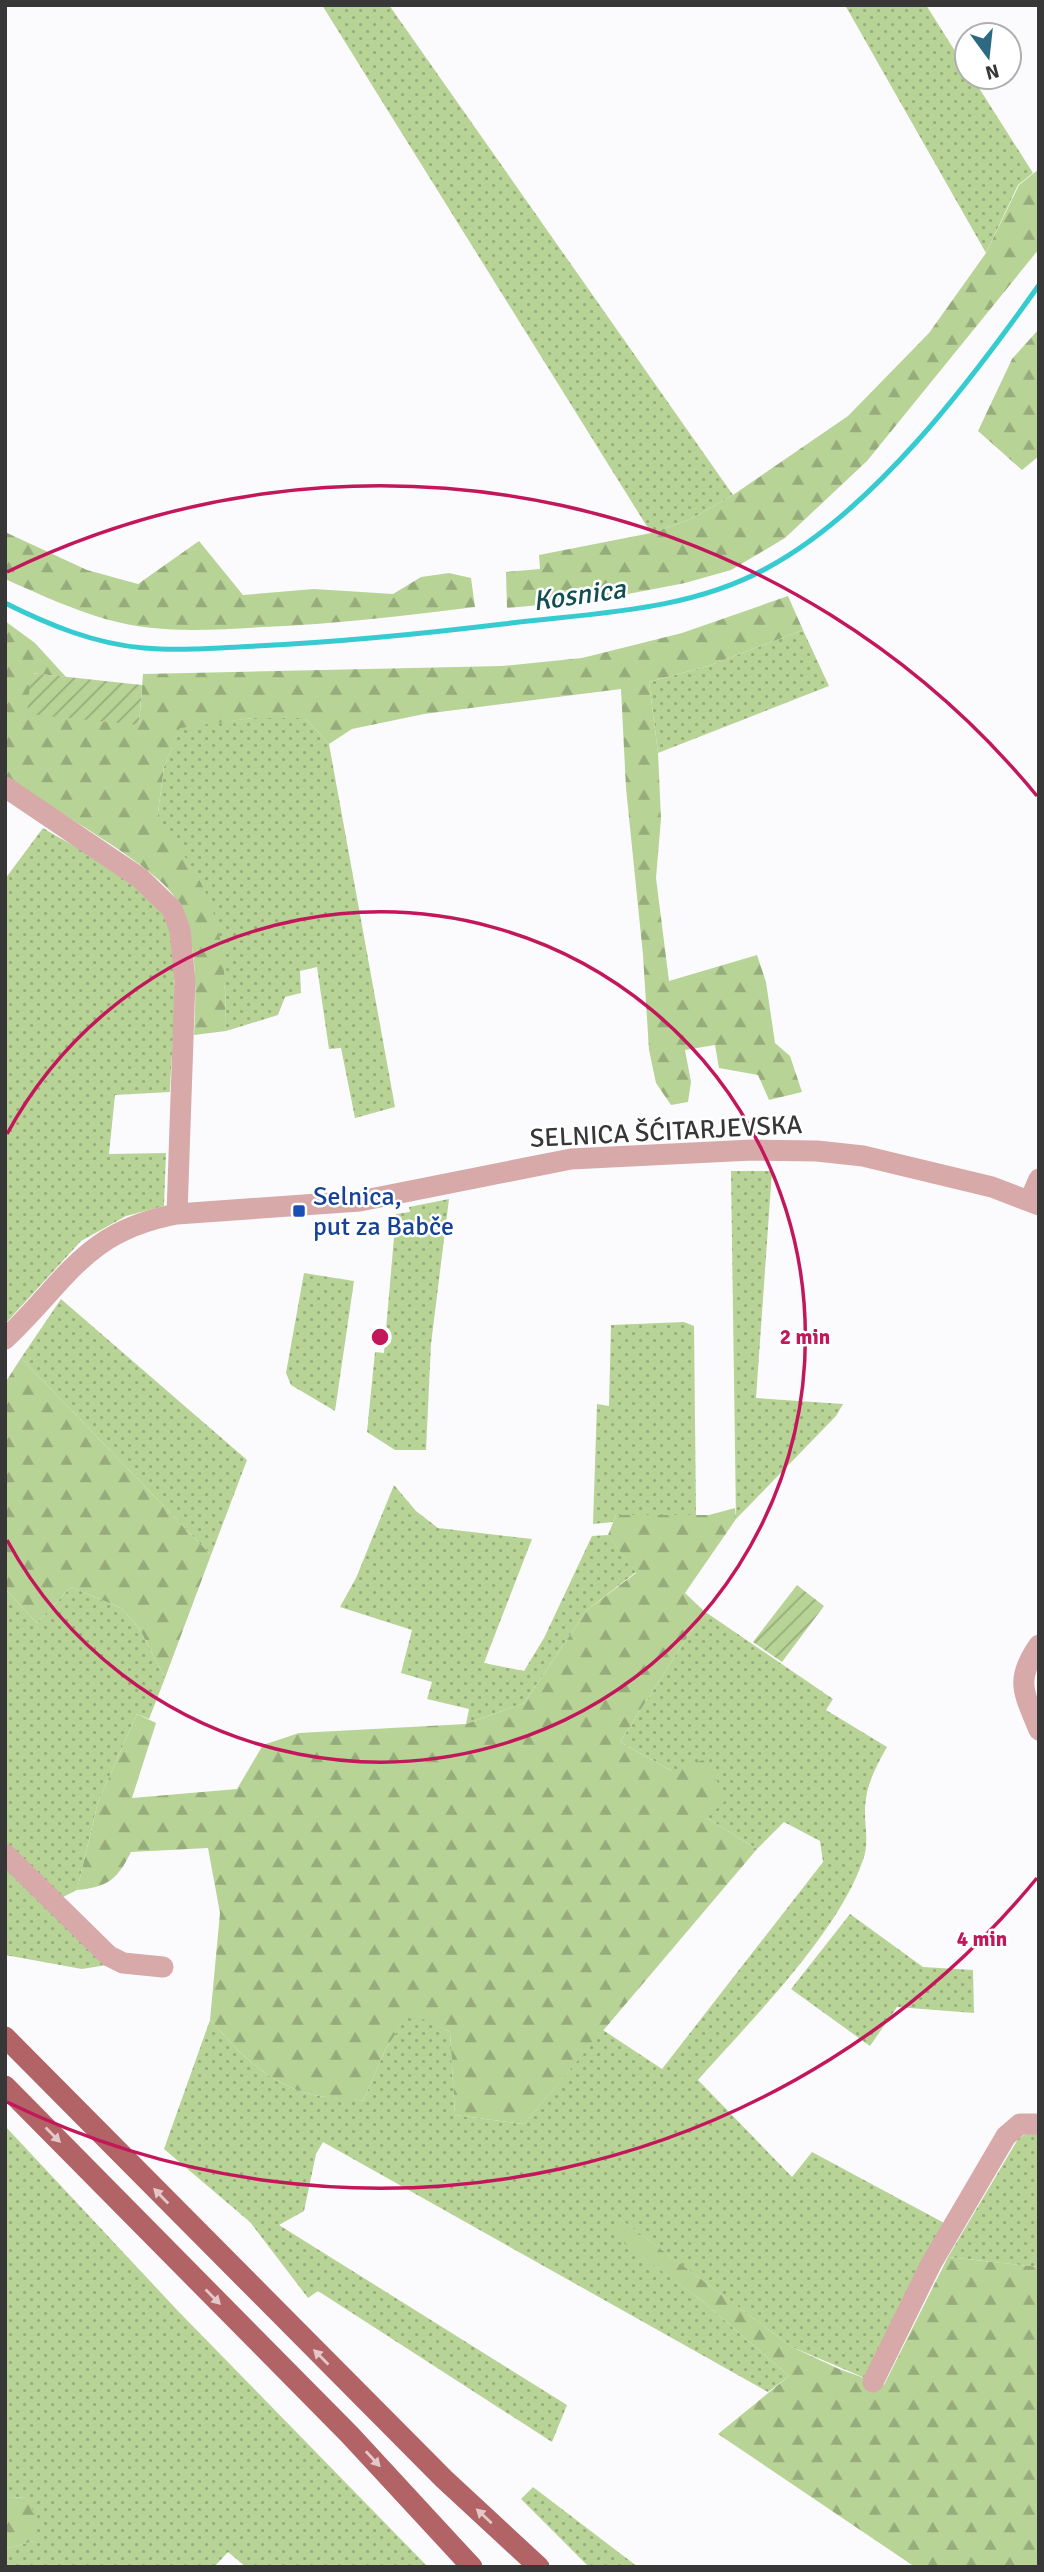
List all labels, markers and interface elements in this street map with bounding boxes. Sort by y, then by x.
north arrow [953,21,1023,91]
text: N [983,58,1002,85]
water label: Kosnica [531,572,628,618]
street label: SELNICA ŠĆITARJEVSKA [529,1109,803,1155]
place label: Selnica, put za Babče [313,1181,454,1243]
marker: Selnica, put za Babče [291,1203,307,1219]
text: 2 min [780,1324,830,1350]
centre of rings [368,1325,392,1349]
text: 4 min [957,1926,1007,1952]
one-way arrow [45,2126,61,2143]
one-way arrow [152,2187,169,2204]
one-way arrow [205,2288,222,2305]
one-way arrow [313,2348,330,2365]
one-way arrow [364,2450,380,2467]
one-way arrow [475,2508,493,2524]

